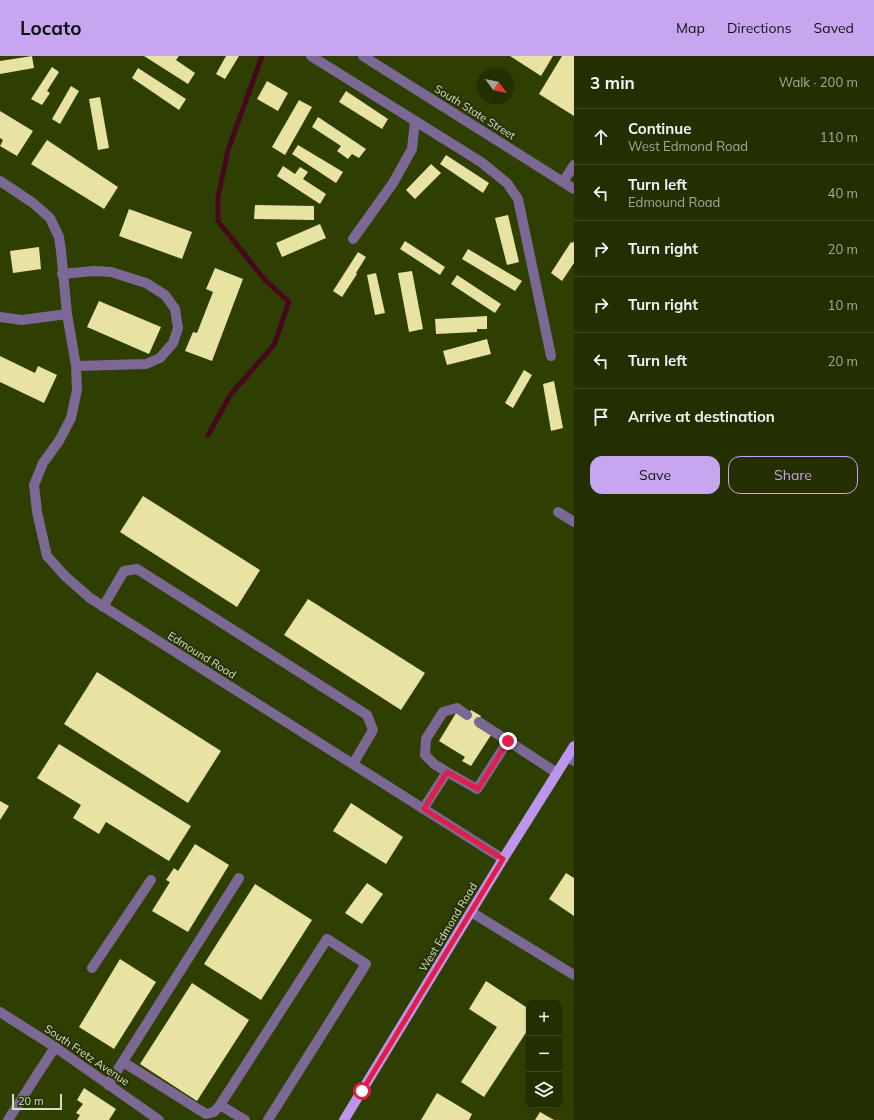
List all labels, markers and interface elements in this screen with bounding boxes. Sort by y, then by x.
text: Locato [20,16,81,40]
text: Map [676,19,705,37]
text: Directions [727,19,792,37]
text: Saved [814,19,854,37]
north arrow [478,68,514,104]
text: 3 min [590,72,635,93]
text: Walk · 200 m [779,74,858,90]
street label: South State Street [432,81,518,143]
text: Continue [628,119,691,138]
icon: ahead [590,126,612,148]
text: 110 m [820,129,858,145]
text: West Edmond Road [628,138,748,154]
text: Turn left [628,175,687,194]
icon: left [590,182,612,204]
text: 40 m [828,185,858,201]
text: Edmound Road [628,194,720,210]
icon: right [590,238,612,260]
text: Turn right [628,239,698,258]
text: 20 m [828,241,858,257]
icon: right [590,294,612,316]
text: Turn right [628,295,698,314]
text: 10 m [828,297,858,313]
icon: left [590,350,612,372]
text: Turn left [628,351,687,370]
text: 20 m [828,353,858,369]
icon: arrive [590,406,612,428]
text: Arrive at destination [628,407,775,426]
button: Save [590,456,720,494]
button: Share [728,456,858,494]
street label: Edmound Road [165,628,239,682]
route end [499,732,517,750]
street label: West Edmond Road [416,880,480,974]
map controls [526,1000,562,1108]
button: + [526,1000,562,1036]
street label: South Fretz Avenue [42,1021,132,1089]
button: − [526,1036,562,1072]
button: layers [526,1072,562,1108]
route start [353,1082,371,1100]
scale bar [12,1092,62,1111]
text: 20 m [18,1094,44,1108]

